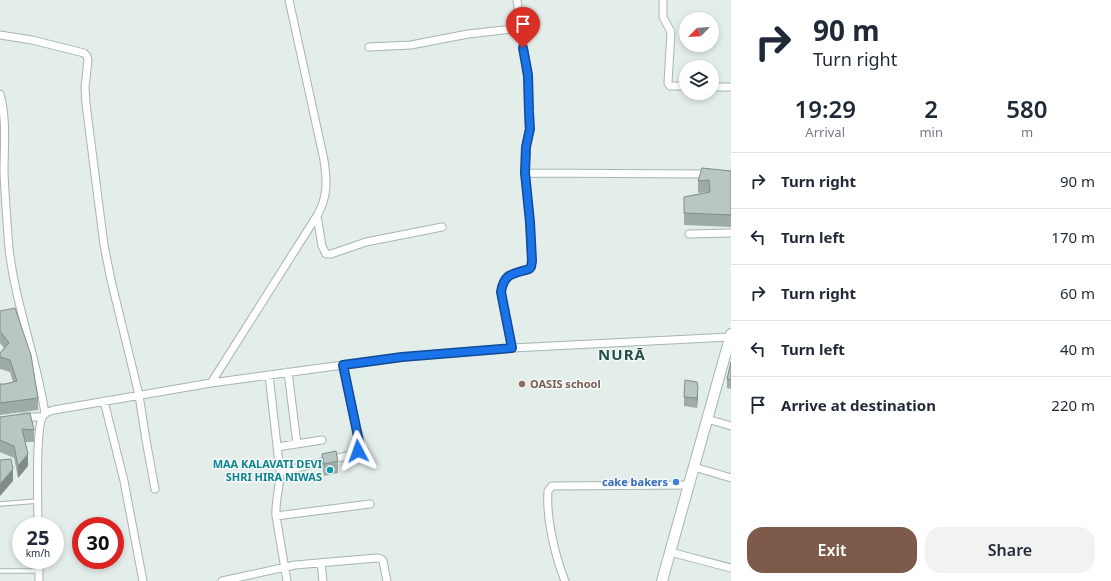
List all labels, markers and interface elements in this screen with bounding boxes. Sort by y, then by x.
pin [506,7.0,540,48]
text: 90 m [813,11,880,49]
north arrow [679,12,719,52]
map controls [679,12,719,100]
icon: arrive [512,13,534,35]
icon: right [747,16,799,68]
text: Turn right [813,47,897,71]
button: layers [679,60,719,100]
text: 19:29 [794,92,856,125]
text: 2 [924,92,938,125]
text: 580 [1006,92,1048,125]
text: Arrival [805,123,845,141]
text: min [919,123,943,141]
text: m [1021,123,1033,141]
icon: right [747,170,769,192]
text: Turn right [781,171,856,191]
text: 90 m [1060,171,1095,191]
icon: left [747,226,769,248]
text: Turn left [781,227,845,247]
text: 170 m [1051,227,1095,247]
icon: right [747,282,769,304]
text: Turn right [781,283,856,303]
text: 60 m [1060,283,1095,303]
icon: left [747,338,769,360]
text: Turn left [781,339,845,359]
text: 40 m [1060,339,1095,359]
district label: NURĀ [598,344,646,364]
place label: OASIS school [530,376,601,391]
marker: OASIS school [517,379,527,389]
icon: arrive [747,394,769,416]
text: Arrive at destination [781,395,936,415]
text: 220 m [1051,395,1095,415]
position arrow [337,430,379,472]
place label: MAA KALAVATI DEVI SHRI HIRA NIWAS [213,456,322,484]
marker: MAA KALAVATI DEVI SHRI HIRA NIWAS [325,465,335,475]
place label: cake bakers [602,474,668,489]
marker: cake bakers [671,477,681,487]
speed limit sign: 30 [72,517,124,569]
text: 25 [27,524,49,551]
button: Exit [747,527,917,573]
button: Share [925,527,1095,573]
text: km/h [26,546,50,560]

